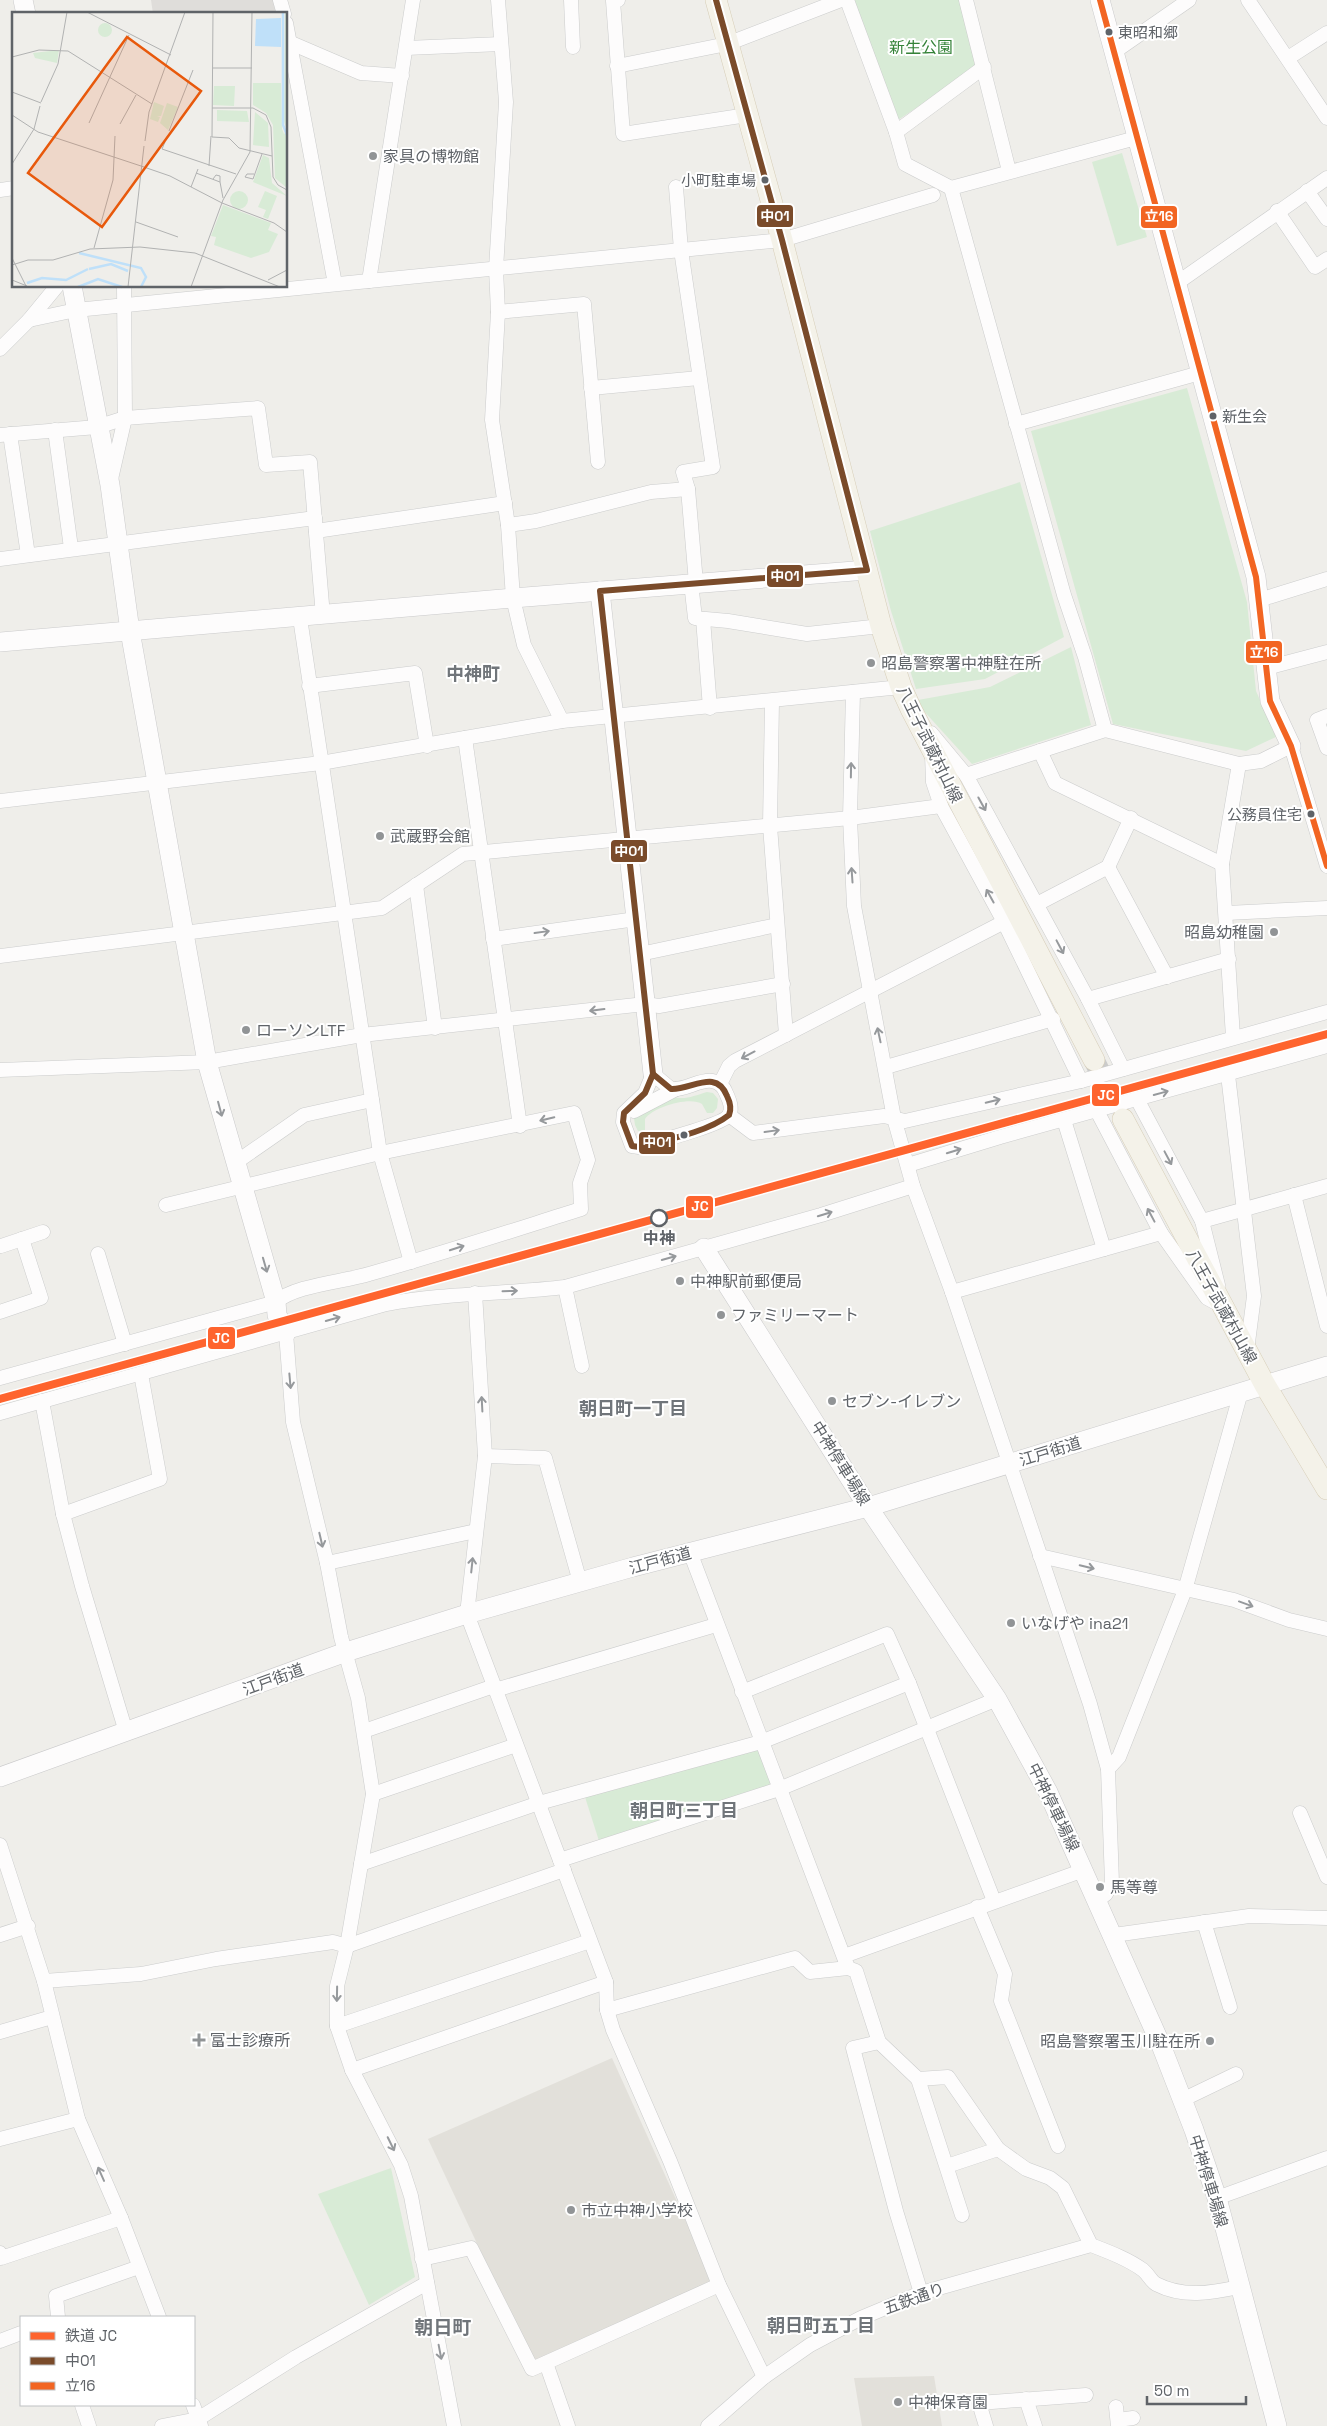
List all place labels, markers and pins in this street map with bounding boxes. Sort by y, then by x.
place label: 東昭和郷 [1118,23,1178,42]
marker: 東昭和郷 [1104,27,1114,37]
place label: 家具の博物館 [383,146,479,167]
marker: 家具の博物館 [367,150,379,162]
place label: 小町駐車場 [681,171,756,190]
marker: 小町駐車場 [760,175,770,185]
place label: 新生会 [1222,407,1267,426]
marker: 新生会 [1208,411,1218,421]
place label: 昭島警察署中神駐在所 [881,653,1041,674]
marker: 昭島警察署中神駐在所 [865,657,877,669]
place label: 公務員住宅 [1227,805,1302,824]
marker: 公務員住宅 [1306,809,1316,819]
place label: 武蔵野会館 [390,826,470,847]
marker: 武蔵野会館 [374,830,386,842]
place label: 昭島幼稚園 [1184,922,1264,943]
marker: 昭島幼稚園 [1268,926,1280,938]
place label: ローソンLTF [256,1020,346,1041]
marker: ローソンLTF [240,1024,252,1036]
unlabelled marker [679,1130,689,1140]
marker: 中神 [650,1209,668,1227]
place label: 中神 [643,1228,675,1249]
place label: 中神駅前郵便局 [690,1271,802,1292]
marker: 中神駅前郵便局 [674,1275,686,1287]
place label: ファミリーマート [731,1305,859,1326]
marker: ファミリーマート [715,1309,727,1321]
place label: セブン-イレブン [842,1391,961,1412]
marker: セブン-イレブン [826,1395,838,1407]
place label: いなげや ina21 [1021,1613,1128,1634]
marker: いなげや ina21 [1005,1617,1017,1629]
place label: 馬等尊 [1110,1877,1158,1898]
marker: 馬等尊 [1094,1881,1106,1893]
place label: 富士診療所 [210,2030,290,2051]
place label: 昭島警察署玉川駐在所 [1040,2031,1200,2052]
marker: 富士診療所 [192,2033,206,2047]
marker: 昭島警察署玉川駐在所 [1204,2035,1216,2047]
place label: 市立中神小学校 [581,2200,693,2221]
marker: 市立中神小学校 [565,2204,577,2216]
place label: 中神保育園 [908,2392,988,2413]
marker: 中神保育園 [892,2396,904,2408]

